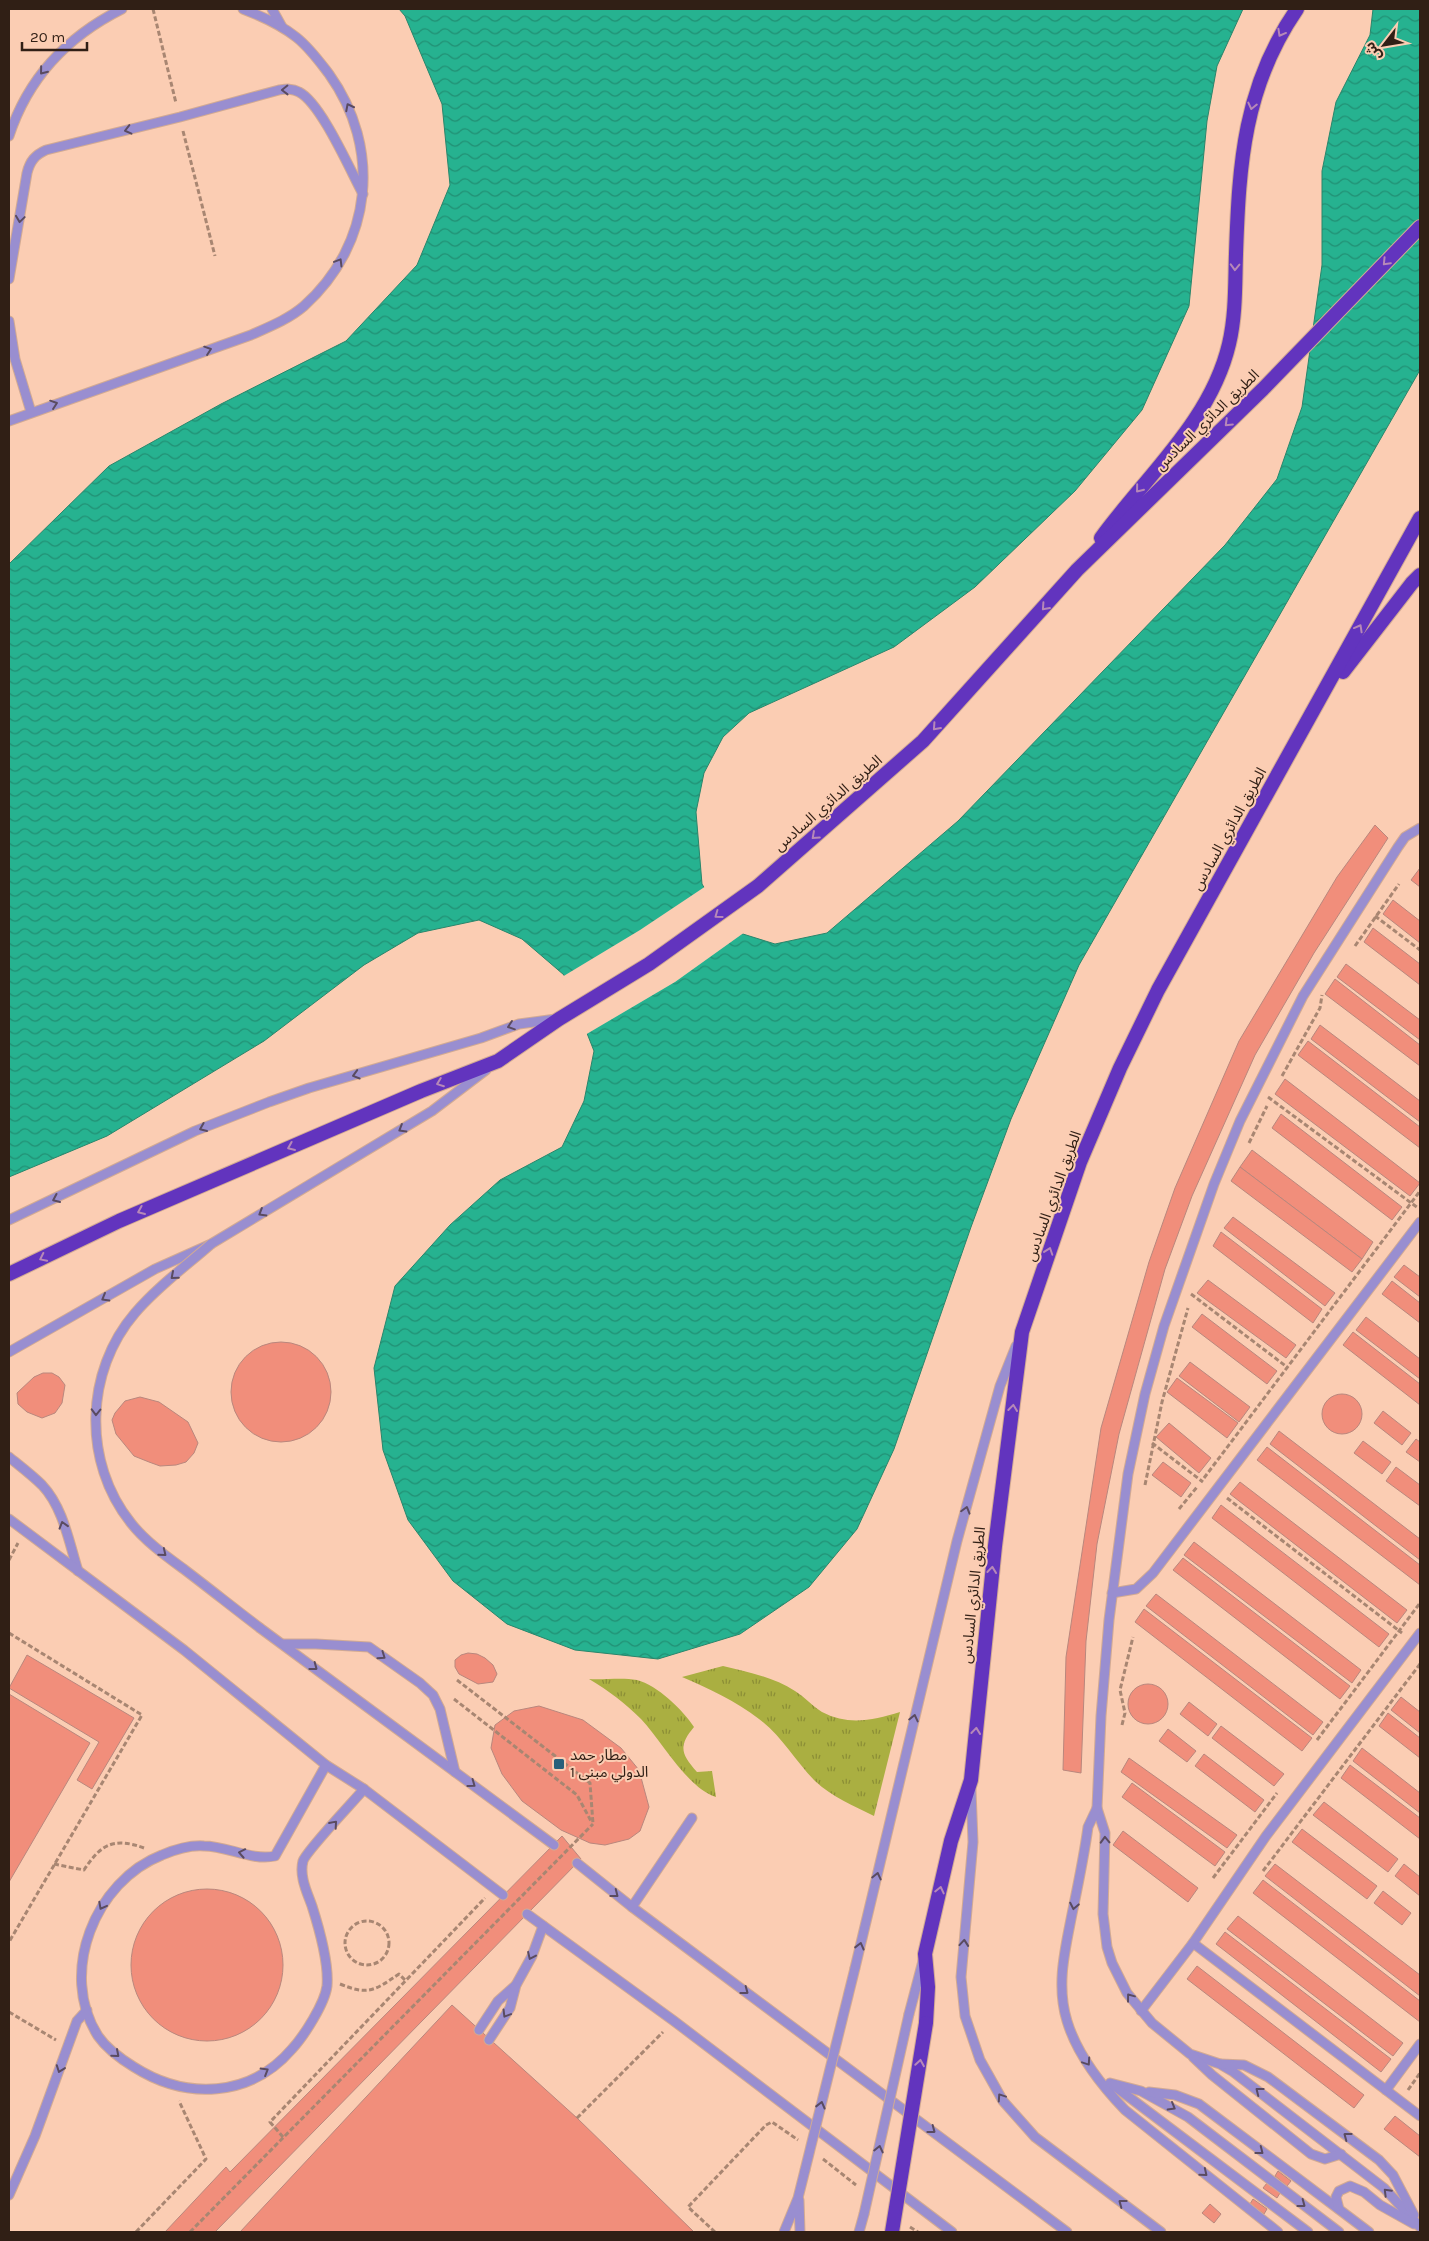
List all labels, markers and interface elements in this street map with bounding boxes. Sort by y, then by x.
scale bar [22,20,88,52]
north arrow [1359,20,1409,70]
text: 20 m [30,28,65,46]
one-way arrow [1277,28,1287,37]
text: ش [1361,39,1386,64]
one-way arrow [40,65,49,74]
one-way arrow [281,85,288,95]
one-way arrow [1247,101,1258,110]
one-way arrow [345,103,355,112]
one-way arrow [123,124,132,135]
one-way arrow [15,215,26,223]
one-way arrow [1383,257,1392,266]
one-way arrow [333,259,342,268]
one-way arrow [1230,263,1241,271]
one-way arrow [203,346,211,356]
street label: الطريق الدائري السادس [1151,366,1264,476]
one-way arrow [50,400,58,410]
one-way arrow [1225,417,1234,426]
one-way arrow [1136,483,1145,492]
one-way arrow [1041,601,1050,610]
one-way arrow [1353,625,1363,634]
one-way arrow [933,722,942,731]
street label: الطريق الدائري السادس [770,751,887,857]
street label: الطريق الدائري السادس [1188,764,1272,895]
one-way arrow [811,830,820,839]
one-way arrow [715,909,724,917]
one-way arrow [507,1021,516,1031]
one-way arrow [352,1069,360,1080]
one-way arrow [436,1077,445,1088]
one-way arrow [199,1122,208,1133]
one-way arrow [398,1123,407,1133]
street label: الطريق الدائري السادس [1021,1128,1087,1265]
one-way arrow [287,1141,296,1152]
one-way arrow [52,1192,61,1203]
one-way arrow [137,1205,146,1216]
one-way arrow [259,1207,268,1216]
one-way arrow [1043,1247,1053,1256]
one-way arrow [39,1251,48,1262]
one-way arrow [171,1270,180,1279]
one-way arrow [101,1291,110,1301]
one-way arrow [1007,1404,1018,1412]
one-way arrow [91,1408,101,1416]
one-way arrow [960,1506,970,1514]
one-way arrow [59,1521,69,1529]
street label: الطريق الدائري السادس [957,1526,992,1665]
one-way arrow [157,1547,166,1556]
one-way arrow [986,1565,997,1573]
one-way arrow [376,1650,386,1659]
one-way arrow [308,1661,317,1669]
one-way arrow [908,1714,919,1723]
one-way arrow [970,1727,981,1735]
place label: مطار حمد الدولي مبنى 1 [570,1746,648,1783]
marker: مطار حمد الدولي مبنى 1 [552,1757,566,1771]
one-way arrow [466,1779,475,1787]
one-way arrow [328,1821,336,1830]
one-way arrow [1100,1836,1111,1844]
one-way arrow [238,1848,247,1859]
one-way arrow [871,1872,882,1881]
one-way arrow [934,1885,945,1894]
one-way arrow [609,1888,618,1896]
one-way arrow [98,1900,108,1909]
one-way arrow [1069,1901,1079,1910]
one-way arrow [959,1938,970,1946]
one-way arrow [854,1941,865,1950]
one-way arrow [527,1951,538,1960]
one-way arrow [739,1985,749,1994]
one-way arrow [1127,1993,1136,2003]
one-way arrow [502,2008,512,2017]
one-way arrow [110,2049,119,2057]
one-way arrow [1081,2056,1090,2065]
one-way arrow [914,2059,924,2068]
one-way arrow [56,2064,66,2073]
one-way arrow [260,2068,269,2078]
one-way arrow [1256,2088,1265,2097]
one-way arrow [998,2093,1007,2103]
one-way arrow [815,2101,826,2110]
one-way arrow [1166,2101,1175,2111]
one-way arrow [926,2124,935,2132]
one-way arrow [1343,2133,1353,2142]
one-way arrow [873,2145,883,2154]
one-way arrow [1254,2145,1263,2153]
one-way arrow [1198,2168,1207,2176]
one-way arrow [1384,2189,1393,2198]
one-way arrow [1296,2199,1305,2207]
one-way arrow [1118,2200,1128,2209]

